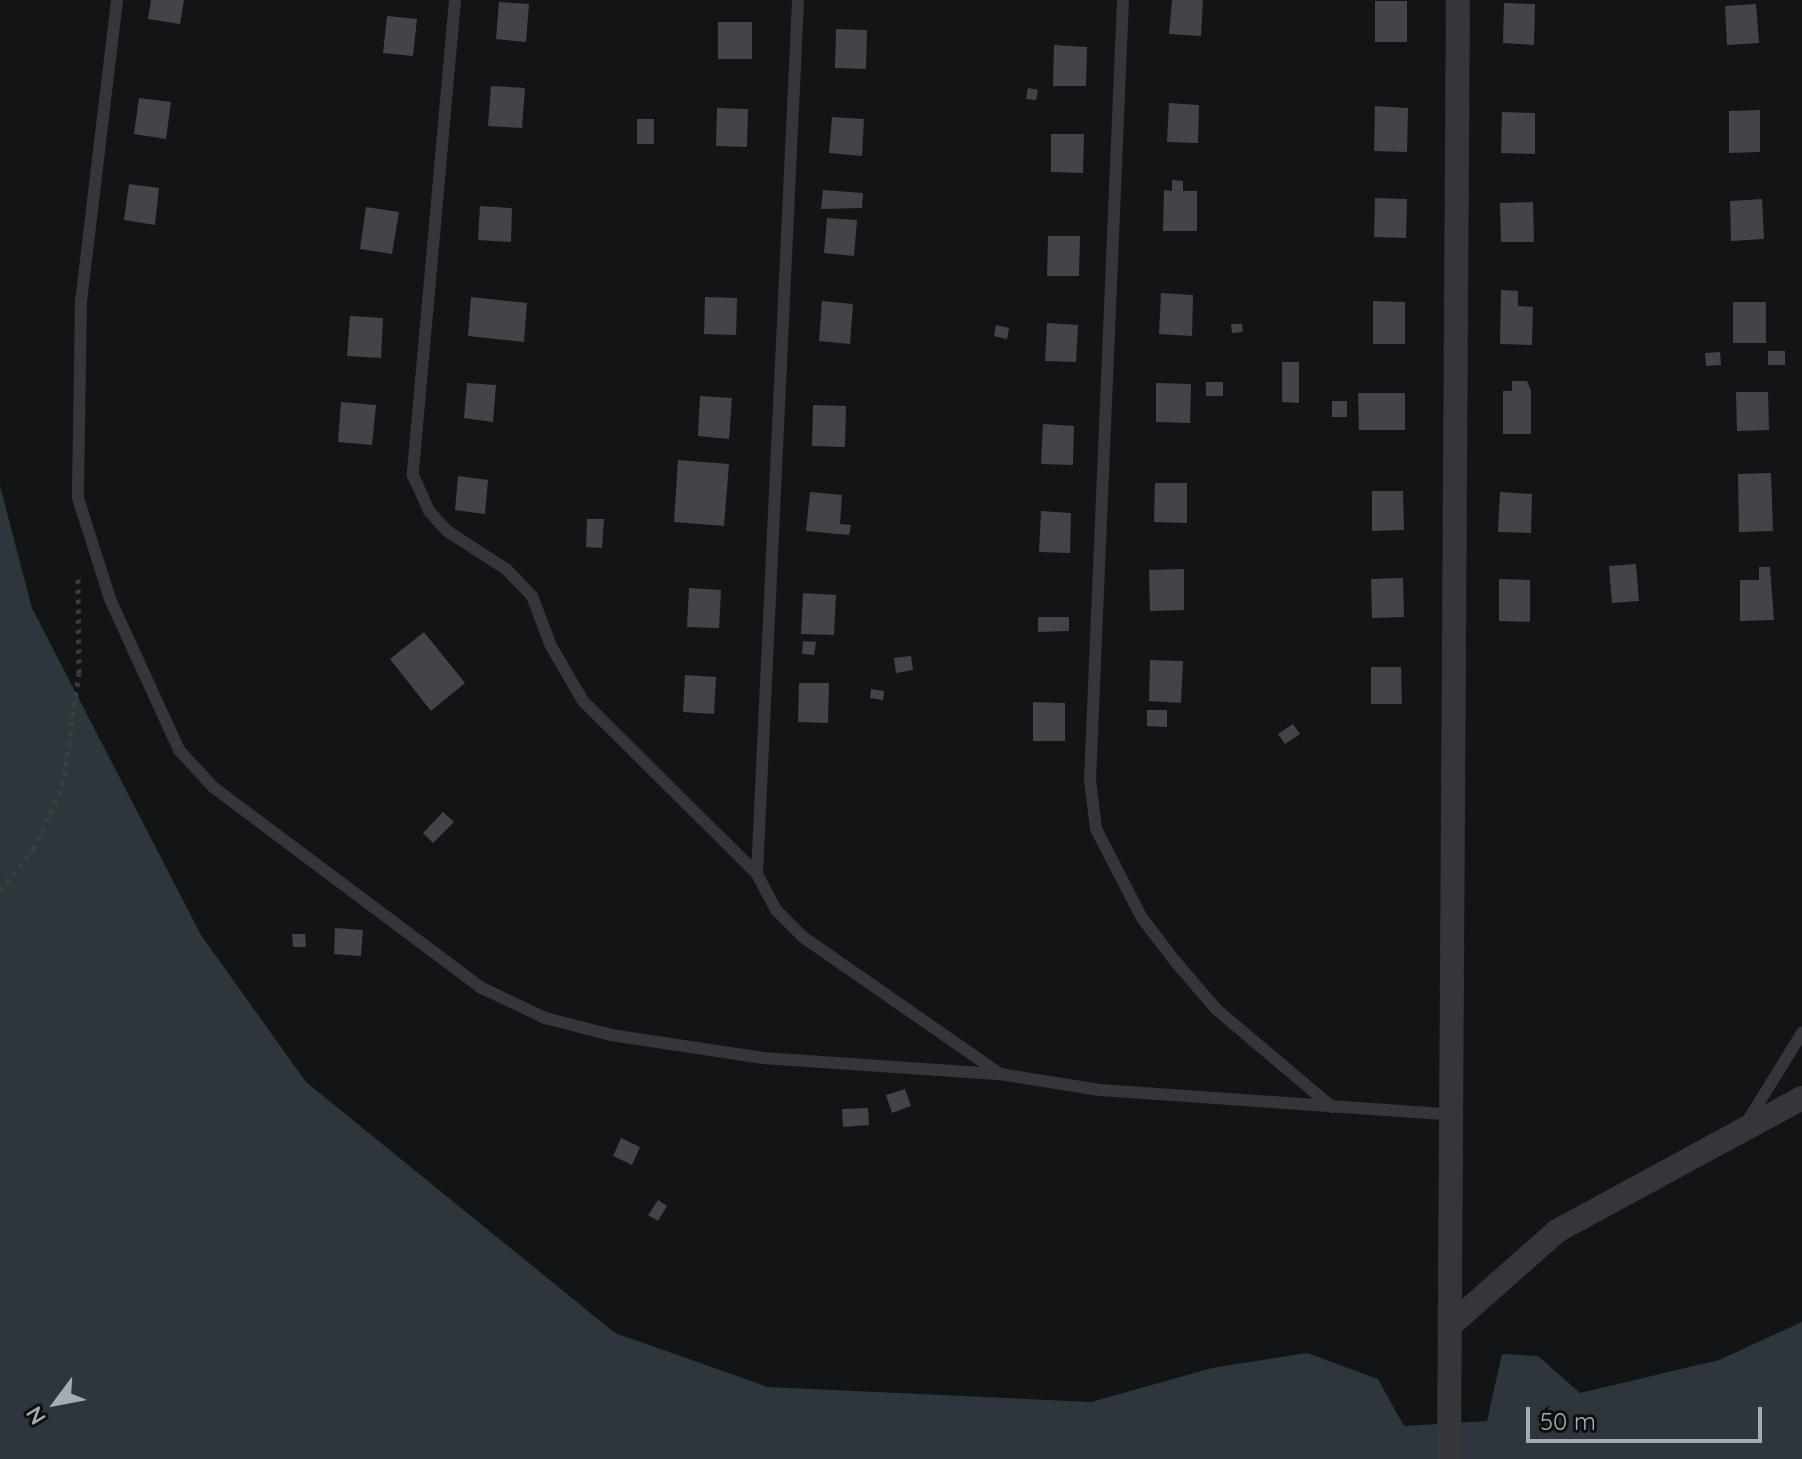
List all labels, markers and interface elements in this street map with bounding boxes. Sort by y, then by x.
north arrow [16,1363,96,1443]
scale bar [1530,1391,1766,1441]
text: N [19,1401,52,1430]
text: 50 m [1540,1406,1596,1436]

